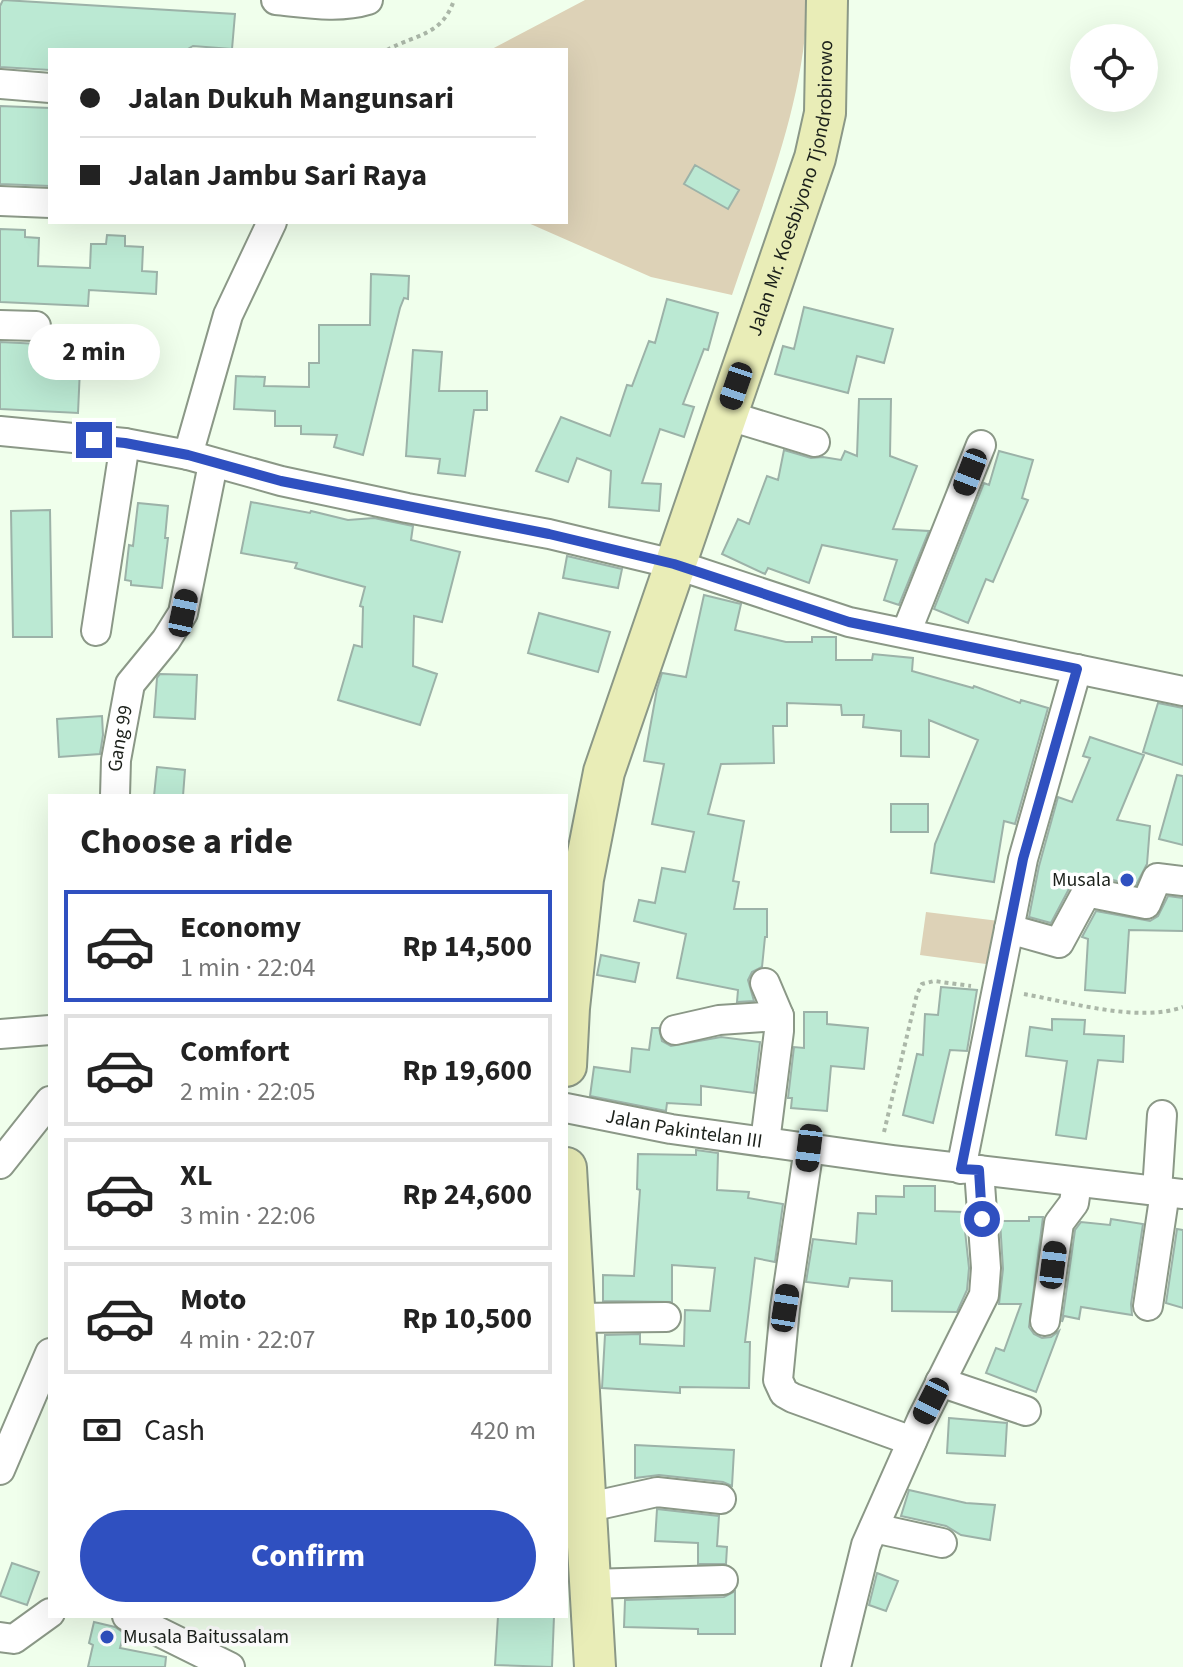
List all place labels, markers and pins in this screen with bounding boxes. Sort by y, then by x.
place label: Musala [1052,866,1111,894]
marker: Musala [1118,871,1136,889]
place label: Musala Baitussalam [123,1623,289,1651]
marker: Musala Baitussalam [98,1628,116,1646]

